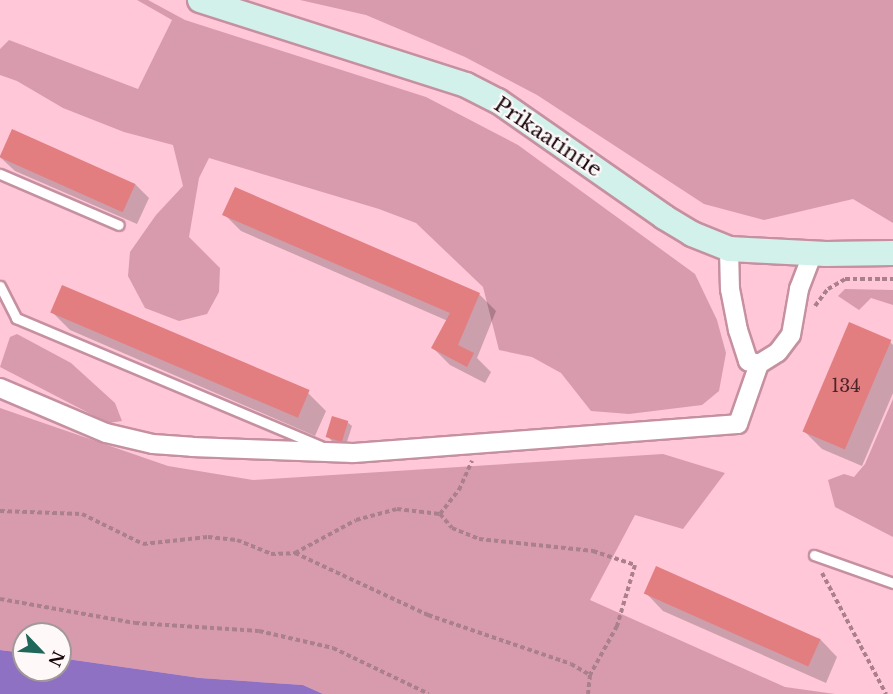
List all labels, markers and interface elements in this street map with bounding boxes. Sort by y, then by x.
street label: Prikaatintie [489,92,607,182]
house number: 134 [831,375,861,397]
north arrow [12,622,72,682]
text: N [44,648,69,670]

